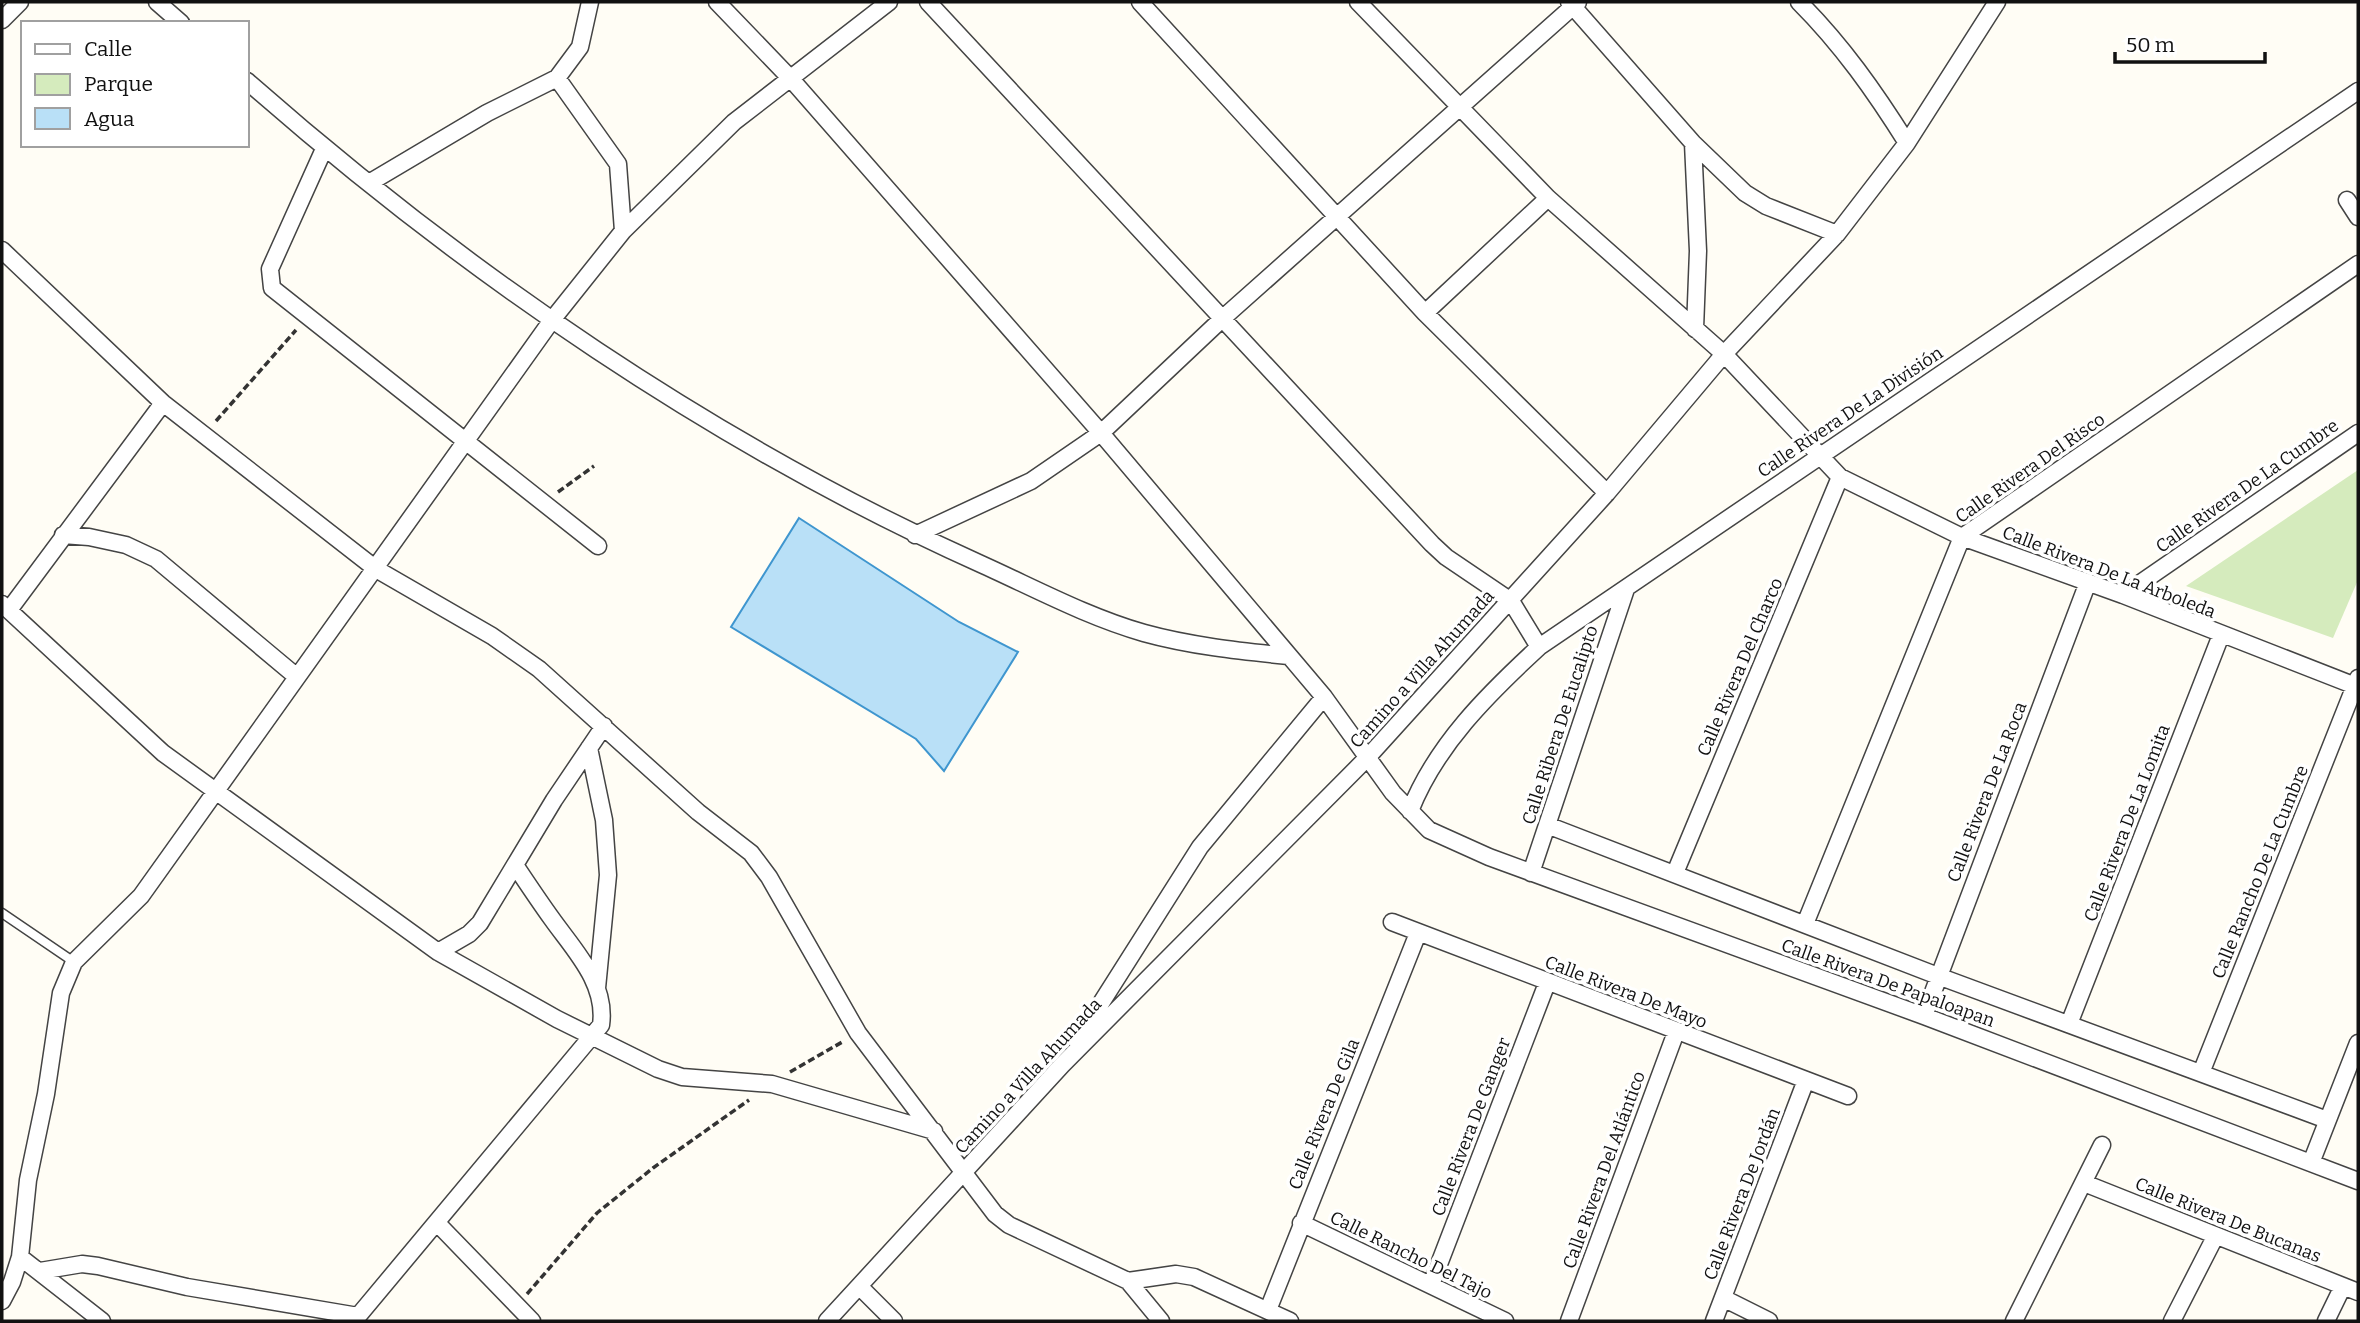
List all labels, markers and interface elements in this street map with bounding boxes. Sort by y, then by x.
legend [21,21,248,147]
scale bar [2115,21,2266,65]
text: 50 m [2126,32,2175,58]
text: Calle [84,36,132,62]
text: Parque [84,71,153,97]
text: Agua [84,106,135,132]
street label: Calle Rivera De La División [1753,341,1947,482]
street label: Calle Rivera Del Risco [1951,408,2109,528]
street label: Calle Rivera De La Cumbre [2151,414,2343,558]
street label: Calle Rivera De La Arboleda [1999,521,2219,623]
street label: Calle Rivera Del Charco [1692,574,1788,760]
street label: Camino a Villa Ahumada [1345,585,1499,753]
street label: Calle Ribera De Eucalipto [1517,623,1603,827]
street label: Calle Rivera De La Roca [1942,699,2032,885]
street label: Calle Rivera De La Lomita [2079,721,2175,925]
street label: Calle Rancho De La Cumbre [2207,762,2313,982]
street label: Calle Rivera De Papaloapan [1778,934,1998,1032]
street label: Calle Rivera De Mayo [1542,951,1710,1033]
street label: Camino a Villa Ahumada [950,993,1106,1159]
street label: Calle Rivera De Gila [1284,1035,1364,1193]
street label: Calle Rivera De Ganger [1427,1035,1515,1219]
street label: Calle Rivera Del Atlántico [1558,1068,1650,1272]
street label: Calle Rivera De Jordán [1699,1104,1785,1283]
street label: Calle Rivera De Bucanas [2132,1173,2324,1267]
street label: Calle Rancho Del Tajo [1326,1206,1496,1304]

